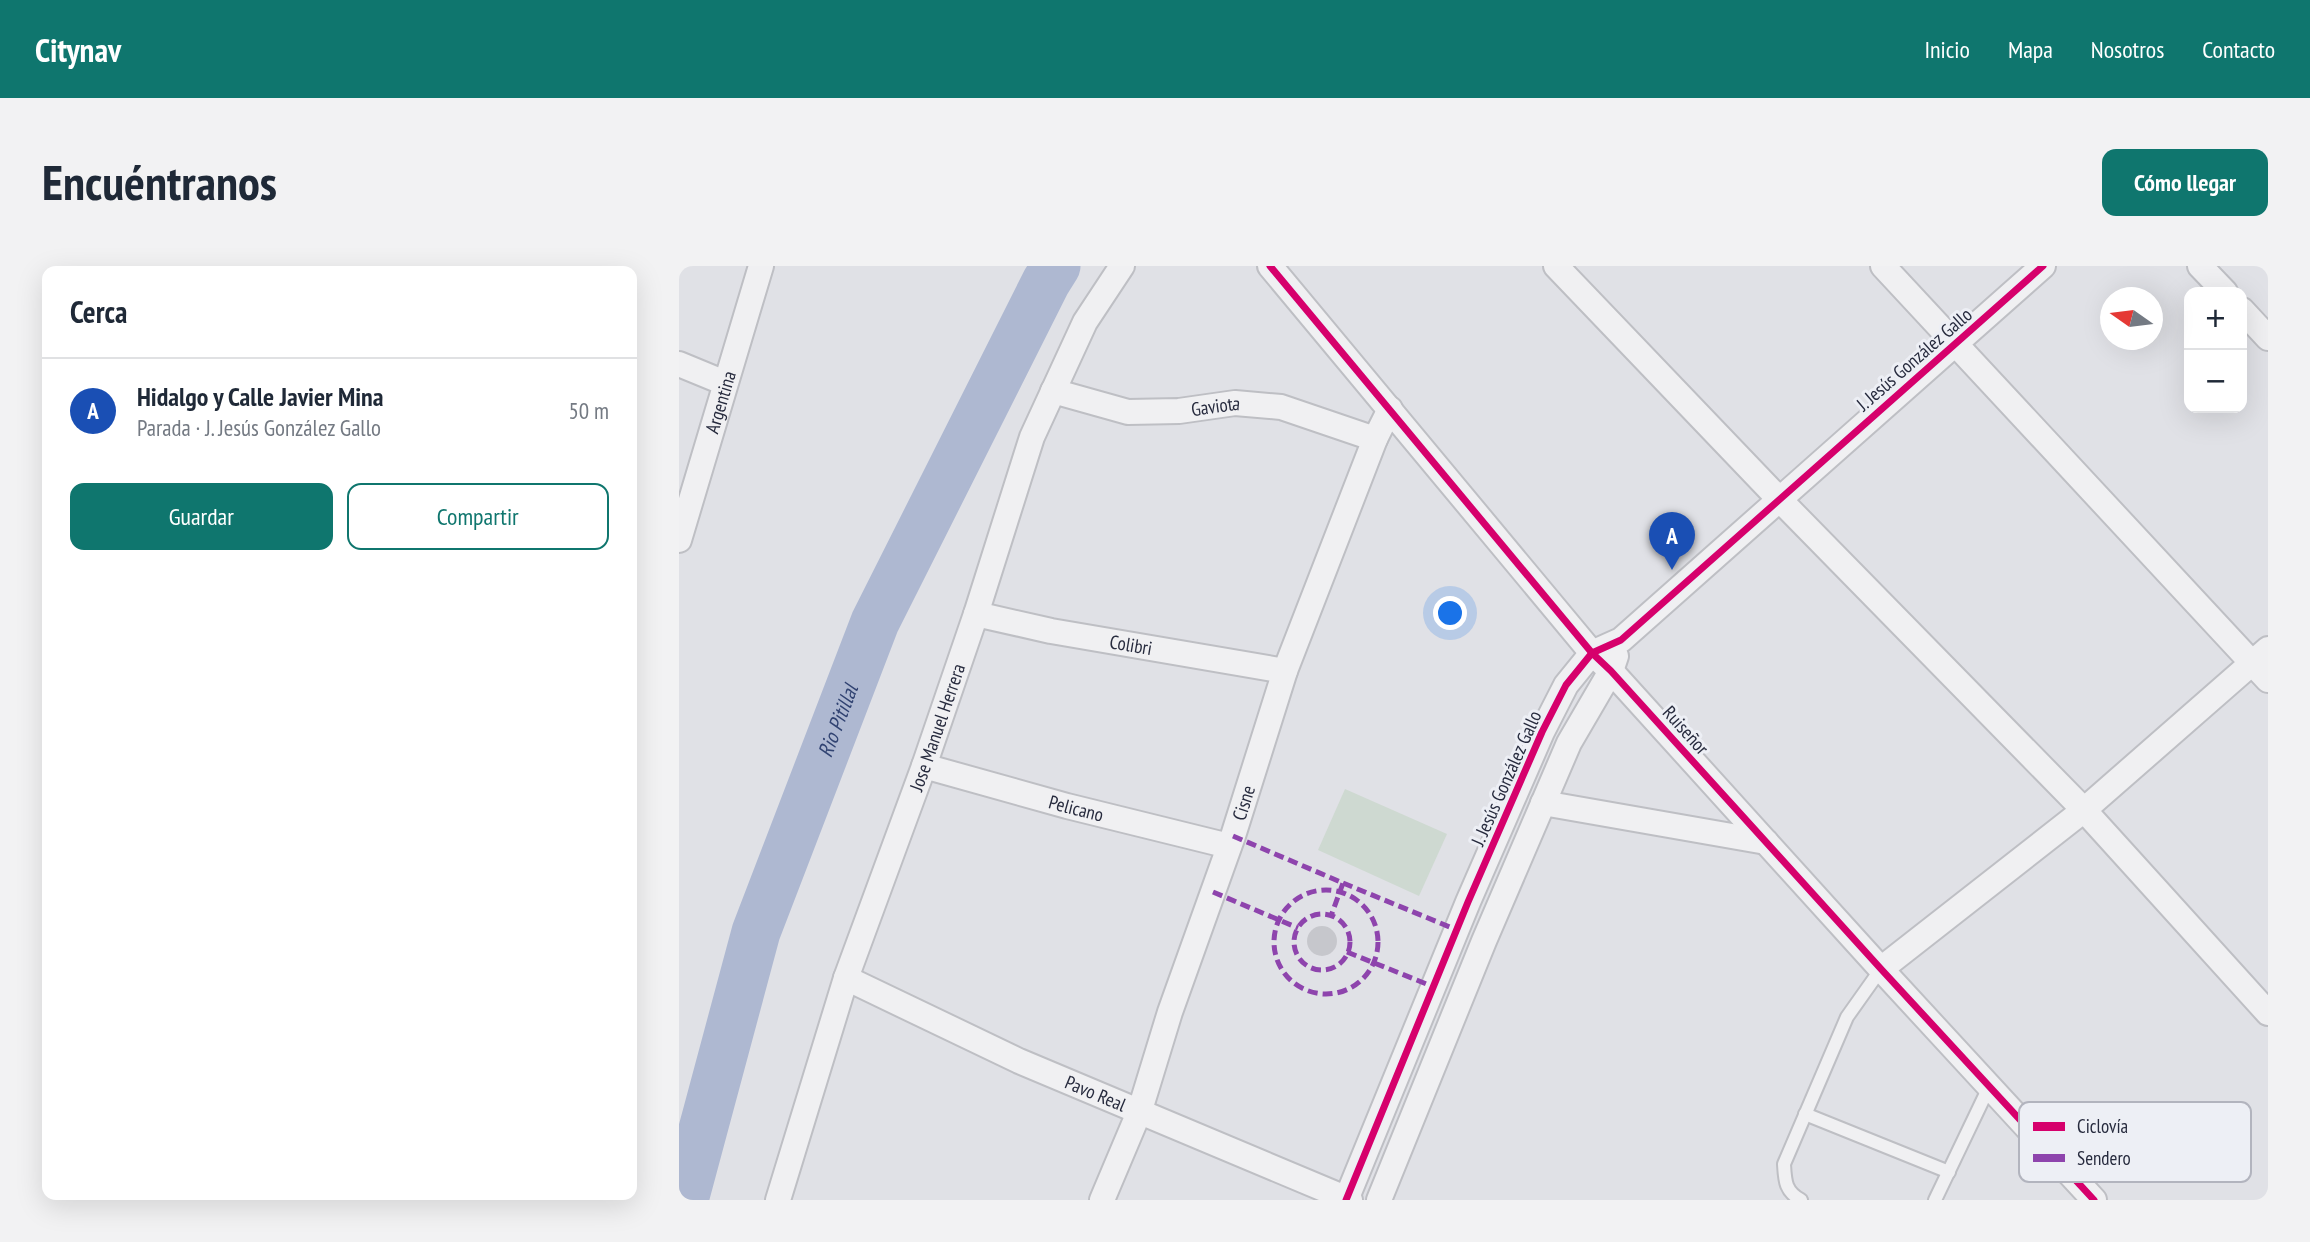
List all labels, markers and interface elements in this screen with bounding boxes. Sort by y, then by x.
text: Citynav [35,28,121,71]
text: Inicio [1924,34,1970,65]
text: Mapa [2008,34,2053,65]
text: Nosotros [2091,34,2164,65]
text: Contacto [2202,34,2275,65]
button: Cómo llegar [2102,149,2268,216]
text: Encuéntranos [42,150,277,214]
north arrow [2100,287,2163,350]
map controls [2184,287,2247,413]
button: + [2184,287,2247,350]
text: Cerca [70,292,127,331]
street label: J. Jesús González Gallo [1851,302,1977,416]
button: − [2184,350,2247,413]
street label: Argentina [700,368,741,436]
text: Hidalgo y Calle Javier Mina [137,380,384,413]
street label: Gaviota [1190,391,1241,421]
text: A [87,396,99,425]
text: 50 m [568,396,609,425]
text: Parada · J. Jesús González Gallo [137,413,381,442]
button: Guardar [70,483,333,550]
button: Compartir [347,483,609,550]
pin: A [1649,512,1695,570]
your location [1433,596,1467,630]
street label: Colibri [1108,629,1154,660]
street label: Jose Manuel Herrera [904,660,970,795]
water label: Rio Pitillal [811,678,864,761]
street label: Ruiseñor [1658,701,1715,760]
street label: J. Jesús González Gallo [1465,707,1546,850]
street label: Cisne [1227,782,1260,823]
street label: Pelicano [1046,790,1106,827]
street label: Pavo Real [1062,1070,1130,1117]
legend [2019,1102,2251,1182]
text: Ciclovía [2077,1114,2128,1138]
text: Sendero [2077,1146,2131,1170]

